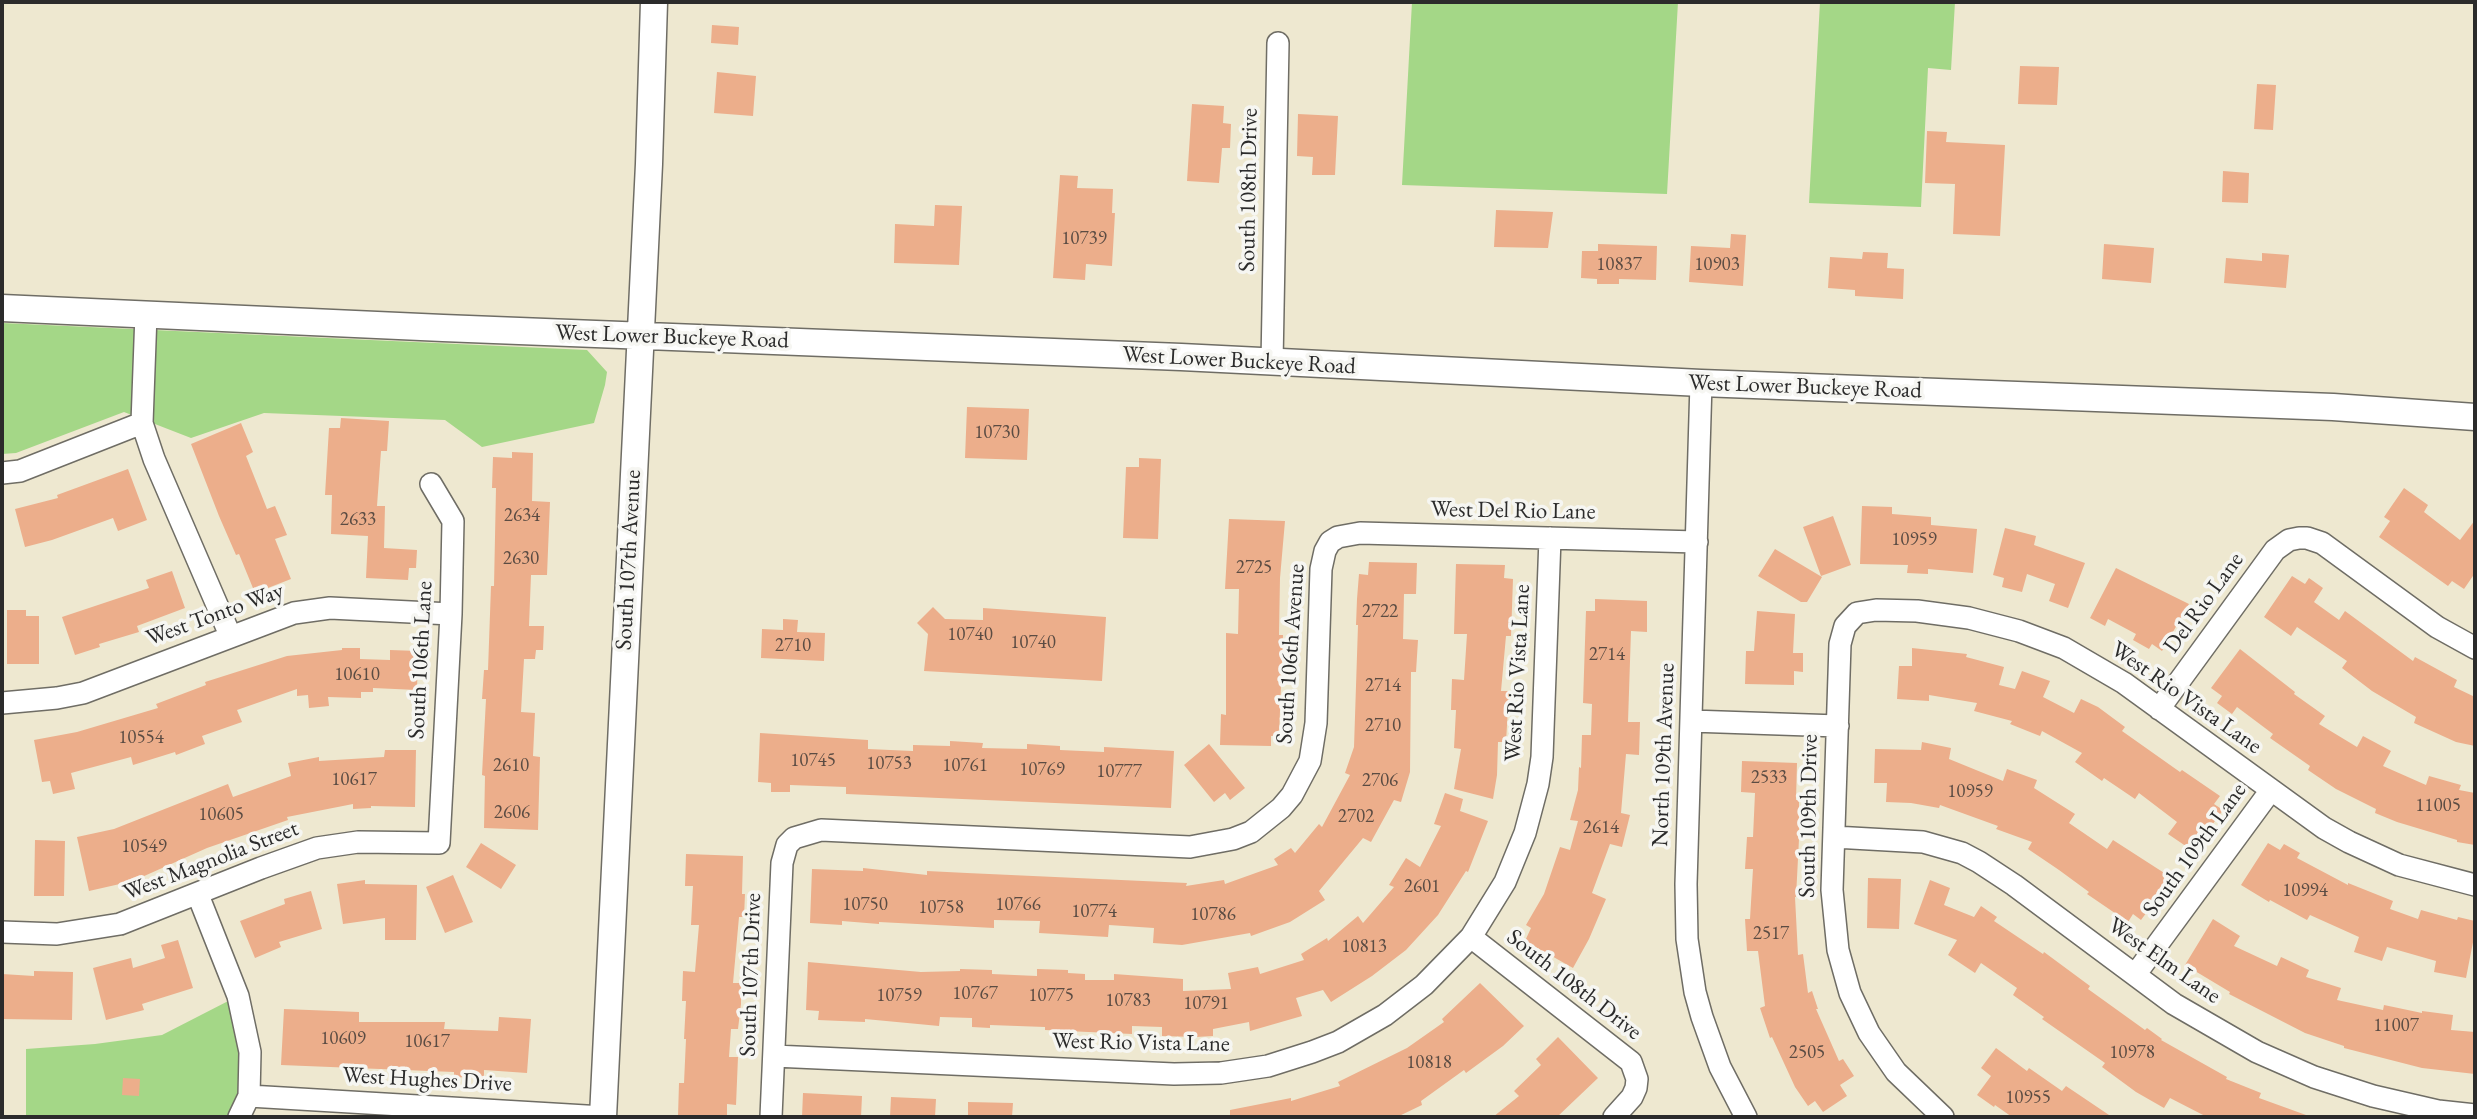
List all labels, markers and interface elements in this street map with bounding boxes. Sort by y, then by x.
street label: South 108th Drive [1234,108,1264,272]
house number: 10739 [1061,228,1107,250]
house number: 10837 [1596,254,1642,276]
house number: 10903 [1694,254,1740,276]
street label: West Lower Buckeye Road [555,319,789,355]
street label: West Lower Buckeye Road [1122,341,1356,381]
street label: West Lower Buckeye Road [1688,369,1922,405]
house number: 10730 [974,422,1020,444]
street label: South 107th Avenue [610,469,648,651]
street label: West Del Rio Lane [1430,496,1596,526]
house number: 2634 [504,505,540,527]
house number: 2633 [340,509,376,531]
house number: 10959 [1891,529,1937,551]
street label: Del Rio Lane [2158,547,2250,659]
house number: 2630 [503,548,539,570]
house number: 2725 [1236,557,1272,579]
street label: South 106th Avenue [1271,563,1311,745]
street label: West Tonto Way [142,577,288,653]
street label: South 106th Lane [403,580,439,740]
street label: West Rio Vista Lane [1500,584,1536,762]
house number: 2722 [1362,601,1398,623]
house number: 10740 [947,624,993,646]
house number: 10740 [1010,632,1056,654]
house number: 2710 [775,635,811,657]
street label: West Rio Vista Lane [2105,636,2267,760]
house number: 2714 [1589,644,1625,666]
street label: North 109th Avenue [1647,663,1681,847]
house number: 10610 [334,664,380,686]
house number: 2714 [1365,675,1401,697]
house number: 2710 [1365,715,1401,737]
house number: 10554 [118,727,164,749]
street label: South 109th Drive [1794,734,1824,898]
house number: 10745 [790,750,836,772]
house number: 10753 [866,753,912,775]
house number: 2610 [493,755,529,777]
house number: 10761 [942,755,988,777]
house number: 10769 [1019,759,1065,781]
house number: 10777 [1096,761,1142,783]
house number: 2533 [1751,767,1787,789]
house number: 10617 [331,769,377,791]
house number: 2706 [1362,770,1398,792]
street label: South 109th Lane [2137,778,2253,922]
house number: 10959 [1947,781,1993,803]
house number: 11005 [2415,795,2461,817]
house number: 2606 [494,802,530,824]
house number: 10605 [198,804,244,826]
house number: 2702 [1338,806,1374,828]
street label: West Magnolia Street [120,815,302,907]
house number: 2614 [1583,817,1619,839]
house number: 10549 [121,836,167,858]
house number: 2601 [1404,876,1440,898]
house number: 10994 [2282,880,2328,902]
street label: South 107th Drive [734,893,768,1057]
house number: 10750 [842,894,888,916]
house number: 10766 [995,894,1041,916]
house number: 10758 [918,897,964,919]
house number: 10774 [1071,901,1117,923]
house number: 10786 [1190,904,1236,926]
street label: West Elm Lane [2102,912,2226,1010]
house number: 2517 [1753,923,1789,945]
street label: South 108th Drive [1501,924,1647,1046]
house number: 10813 [1341,936,1387,958]
house number: 10767 [952,983,998,1005]
house number: 10759 [876,985,922,1007]
house number: 10775 [1028,985,1074,1007]
house number: 10783 [1105,990,1151,1012]
house number: 10791 [1183,993,1229,1015]
house number: 11007 [2373,1015,2419,1037]
house number: 10609 [320,1028,366,1050]
street label: West Rio Vista Lane [1052,1028,1230,1058]
house number: 10617 [404,1031,450,1053]
house number: 2505 [1789,1042,1825,1064]
house number: 10978 [2109,1042,2155,1064]
house number: 10818 [1406,1052,1452,1074]
street label: West Hughes Drive [342,1062,512,1098]
house number: 10955 [2005,1087,2051,1109]

